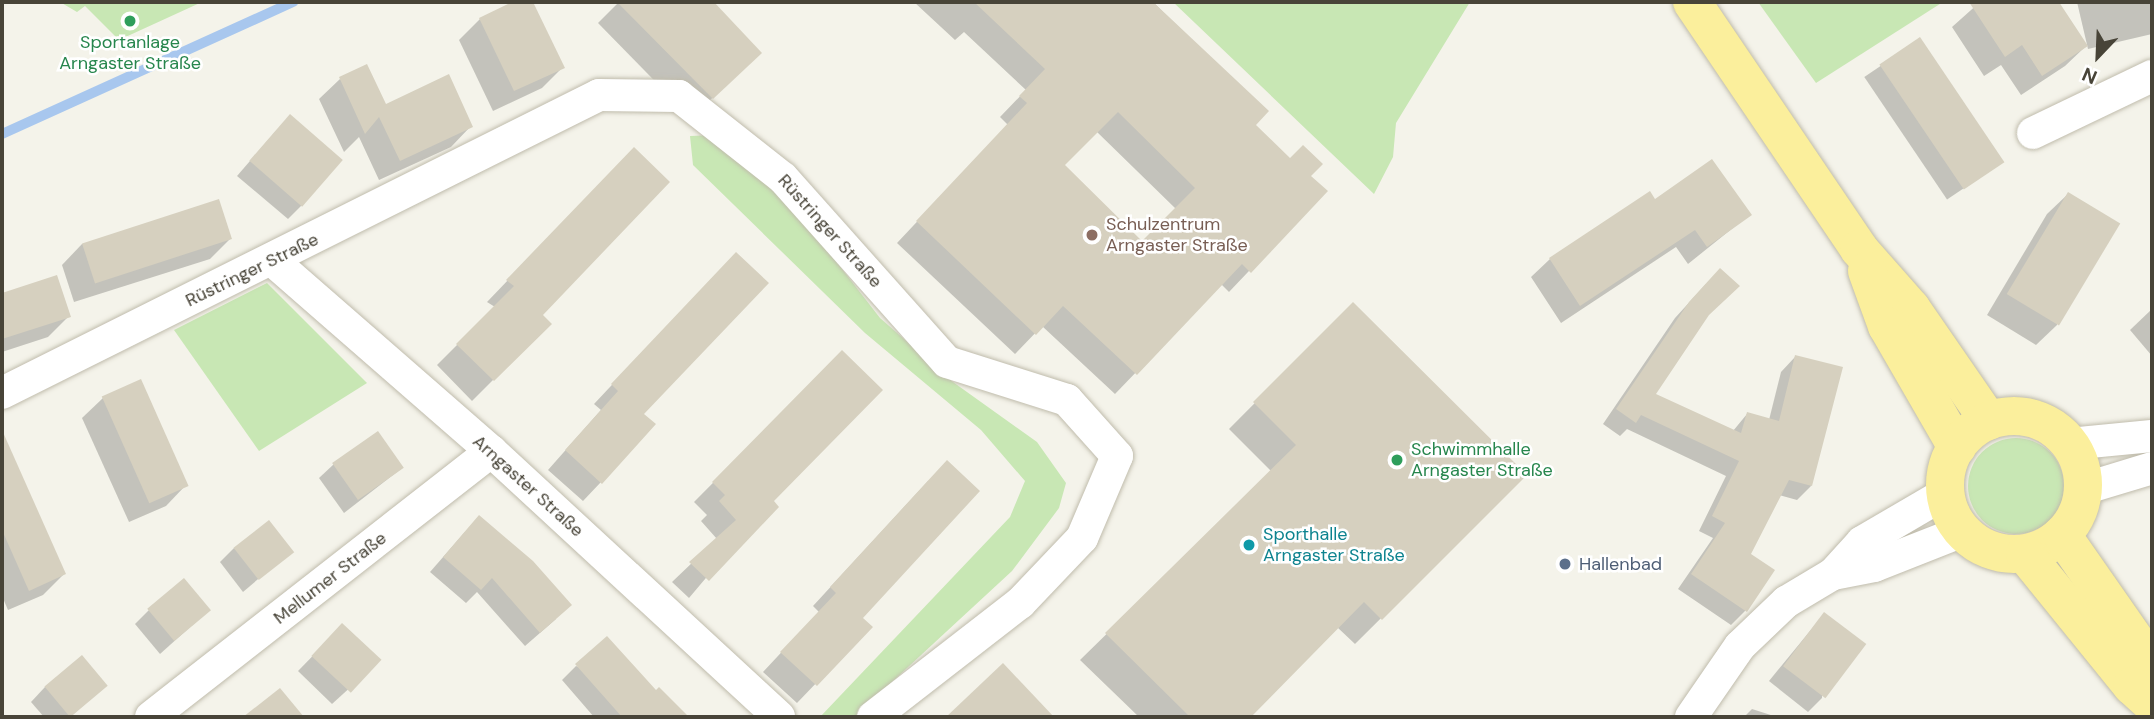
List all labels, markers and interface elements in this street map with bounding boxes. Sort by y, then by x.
marker: Sportanlage Arngaster Straße [122,13,138,29]
north arrow [2063,21,2133,91]
place label: Sportanlage Arngaster Straße [59,32,201,74]
text: N [2078,62,2101,90]
street label: Rüstringer Straße [773,170,887,292]
place label: Schulzentrum Arngaster Straße [1106,214,1248,256]
marker: Schulzentrum Arngaster Straße [1084,227,1100,243]
street label: Rüstringer Straße [182,228,322,312]
street label: Arngaster Straße [468,431,588,541]
place label: Schwimmhalle Arngaster Straße [1411,439,1553,482]
marker: Schwimmhalle Arngaster Straße [1389,452,1405,468]
place label: Sporthalle Arngaster Straße [1263,524,1405,566]
street label: Mellumer Straße [269,527,391,629]
marker: Sporthalle Arngaster Straße [1241,537,1257,553]
place label: Hallenbad [1579,553,1662,575]
marker: Hallenbad [1557,556,1573,572]

